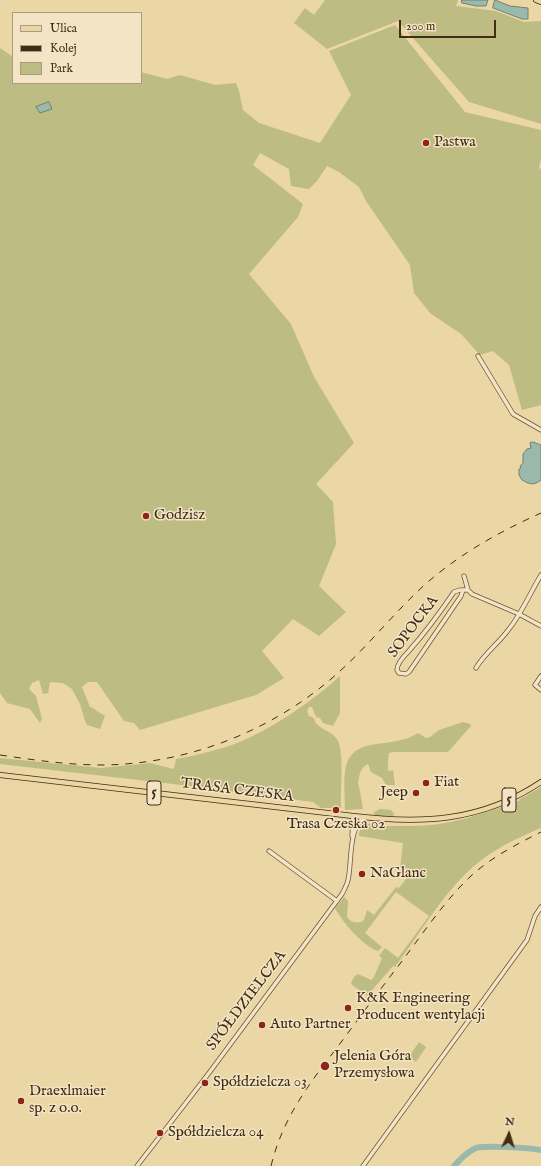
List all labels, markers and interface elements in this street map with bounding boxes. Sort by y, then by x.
legend [12,12,142,84]
scale bar [401,12,498,38]
text: 200 m [406,19,435,34]
text: Ulica [50,21,77,36]
text: Kolej [50,41,77,56]
text: Park [50,61,73,76]
place label: Pastwa [434,134,476,152]
marker: Pastwa [421,138,431,148]
place label: Godzisz [154,507,205,525]
marker: Godzisz [141,511,151,521]
street label: SOPOCKA [385,593,443,661]
place label: Fiat [434,774,459,792]
street label: TRASA CZESKA [179,775,295,807]
marker: Fiat [421,778,431,788]
road number: 5 [147,781,161,805]
place label: Jeep [380,784,408,802]
marker: Jeep [411,788,421,798]
road number: 5 [502,788,516,812]
marker: Trasa Czeska 02 [331,805,341,815]
place label: Trasa Czeska 02 [287,816,385,834]
place label: NaGlanc [370,865,426,883]
marker: NaGlanc [357,869,367,879]
street label: SPÓŁDZIELCZA [203,947,291,1055]
place label: K&K Engineering Producent wentylacji [356,990,485,1025]
marker: K&K Engineering Producent wentylacji [343,1003,353,1013]
place label: Auto Partner [270,1016,350,1034]
marker: Auto Partner [257,1020,267,1030]
place label: Jelenia Góra Przemysłowa [334,1048,414,1083]
marker: Jelenia Góra Przemysłowa [319,1060,331,1072]
place label: Spółdzielcza 03 [213,1074,307,1092]
marker: Spółdzielcza 03 [200,1078,210,1088]
place label: Draexlmaier sp. z o.o. [29,1083,106,1118]
marker: Draexlmaier sp. z o.o. [16,1096,26,1106]
north arrow [489,1114,529,1154]
text: N [505,1115,515,1129]
place label: Spółdzielcza 04 [168,1124,264,1142]
marker: Spółdzielcza 04 [155,1128,165,1138]

